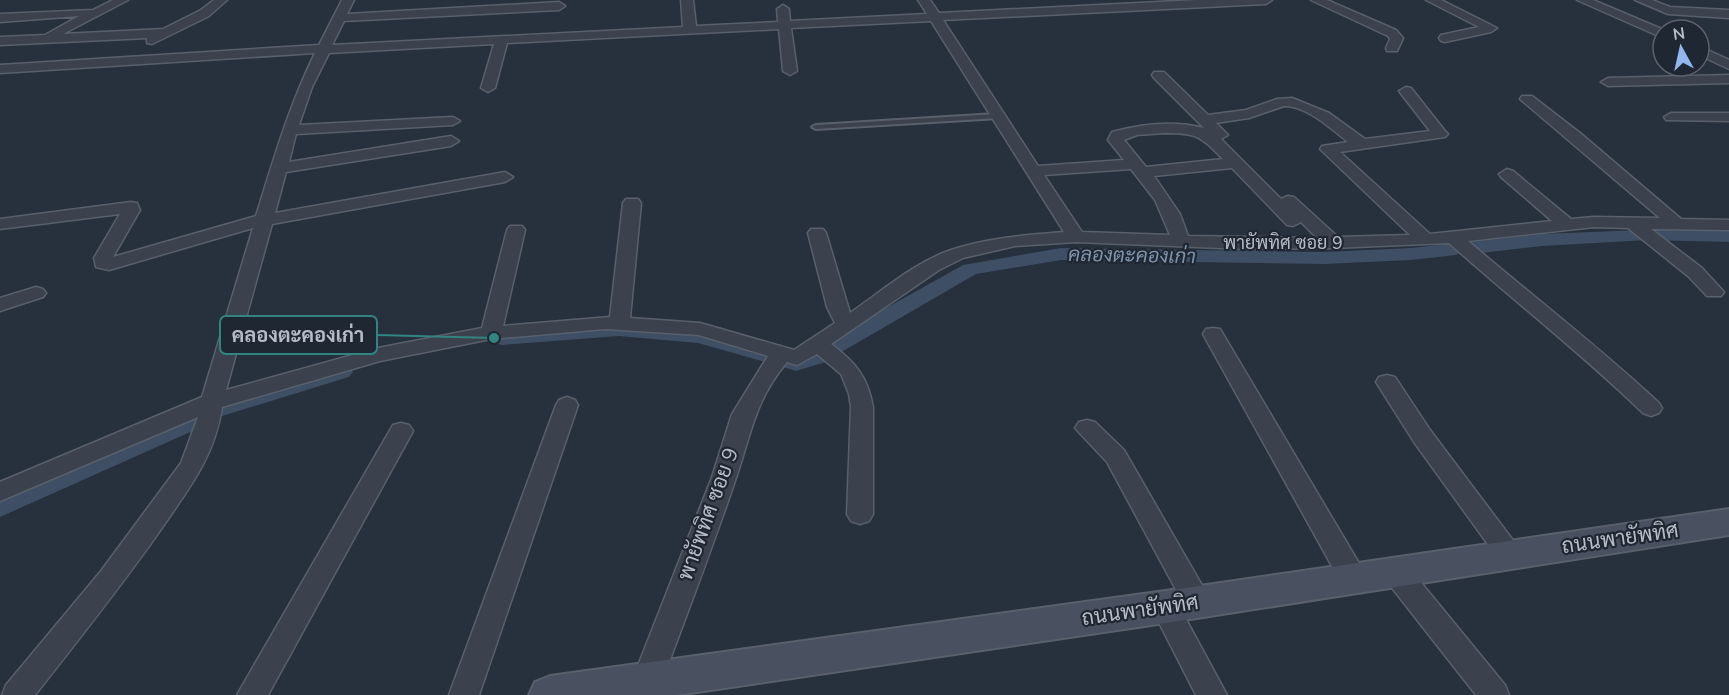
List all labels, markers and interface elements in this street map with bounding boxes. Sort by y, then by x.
north arrow [1651,18,1711,78]
text: N [1672,22,1687,46]
street label: พายัพทิศ ซอย 9 [1223,231,1343,255]
water label: คลองตะคองเก่า [1068,241,1196,270]
callout: คลองตะคองเก่า [220,316,377,354]
text: คลองตะคองเก่า [232,322,364,349]
street label: พายัพทิศ ซอย 9 [671,444,745,584]
street label: ถนนพายัพทิศ [1560,516,1680,560]
street label: ถนนพายัพทิศ [1080,588,1200,632]

